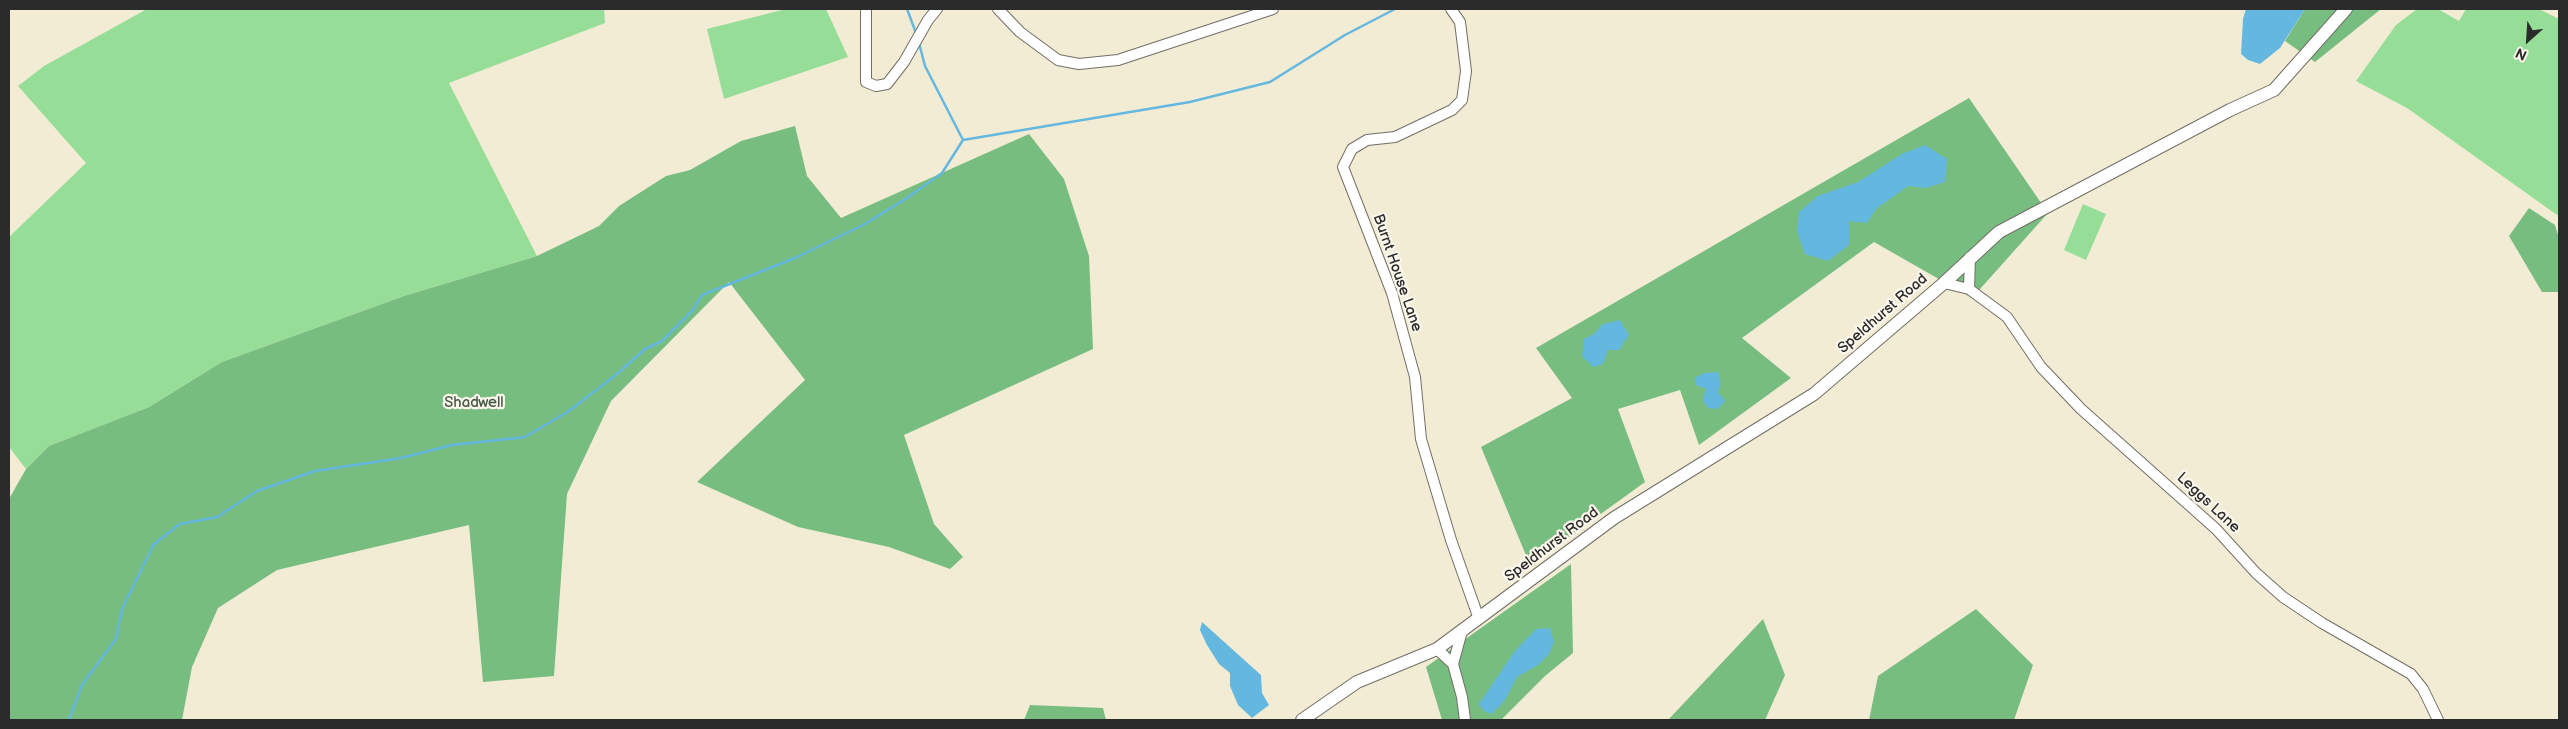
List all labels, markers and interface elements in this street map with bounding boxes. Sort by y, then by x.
north arrow [2503,15,2553,65]
text: N [2513,44,2530,64]
street label: Burnt House Lane [1368,212,1426,334]
street label: Speldhurst Road [1835,270,1931,358]
park label: Shadwell [444,394,504,412]
street label: Leggs Lane [2173,469,2243,537]
street label: Speldhurst Road [1502,504,1602,586]

